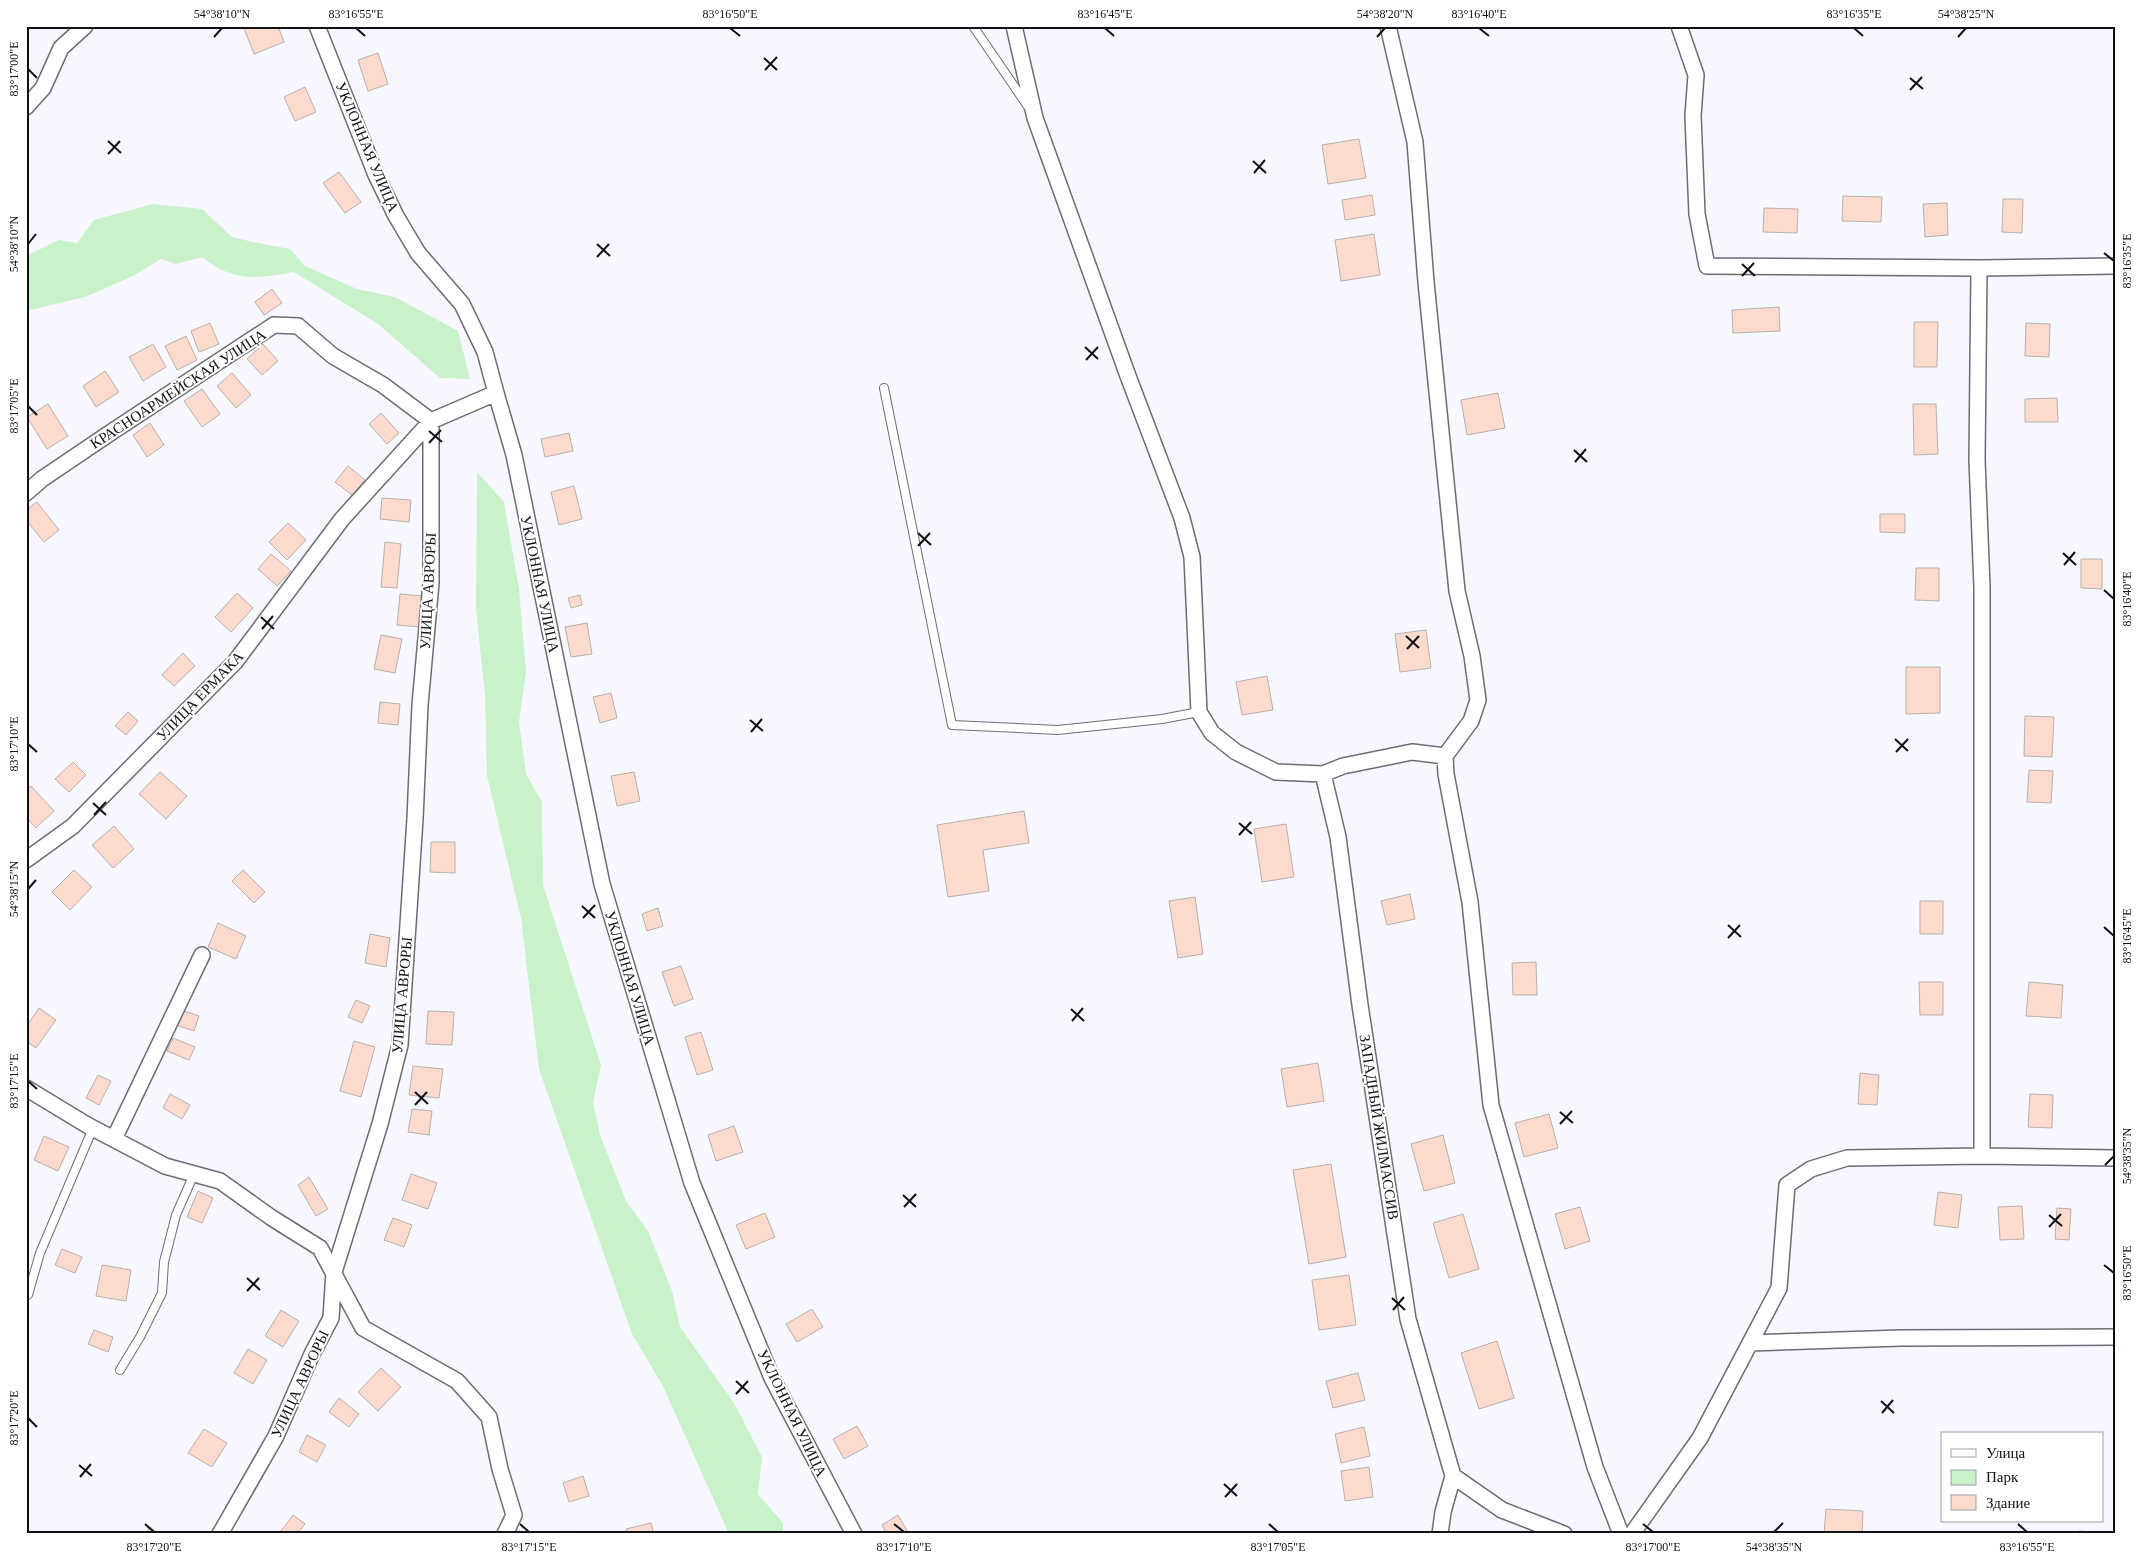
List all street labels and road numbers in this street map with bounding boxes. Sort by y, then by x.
street label: УКЛОННАЯ УЛИЦА [332,80,402,214]
street label: КРАСНОАРМЕЙСКАЯ УЛИЦА [87,326,269,452]
street label: УКЛОННАЯ УЛИЦА [518,514,562,654]
street label: УЛИЦА АВРОРЫ [417,532,439,650]
street label: УЛИЦА ЕРМАКА [153,648,247,744]
street label: УКЛОННАЯ УЛИЦА [602,909,658,1047]
street label: УЛИЦА АВРОРЫ [389,936,415,1054]
street label: ЗАПАДНЫЙ ЖИЛМАССИВ [1356,1033,1402,1221]
street label: УЛИЦА АВРОРЫ [268,1328,332,1440]
street label: УКЛОННАЯ УЛИЦА [754,1347,830,1479]

